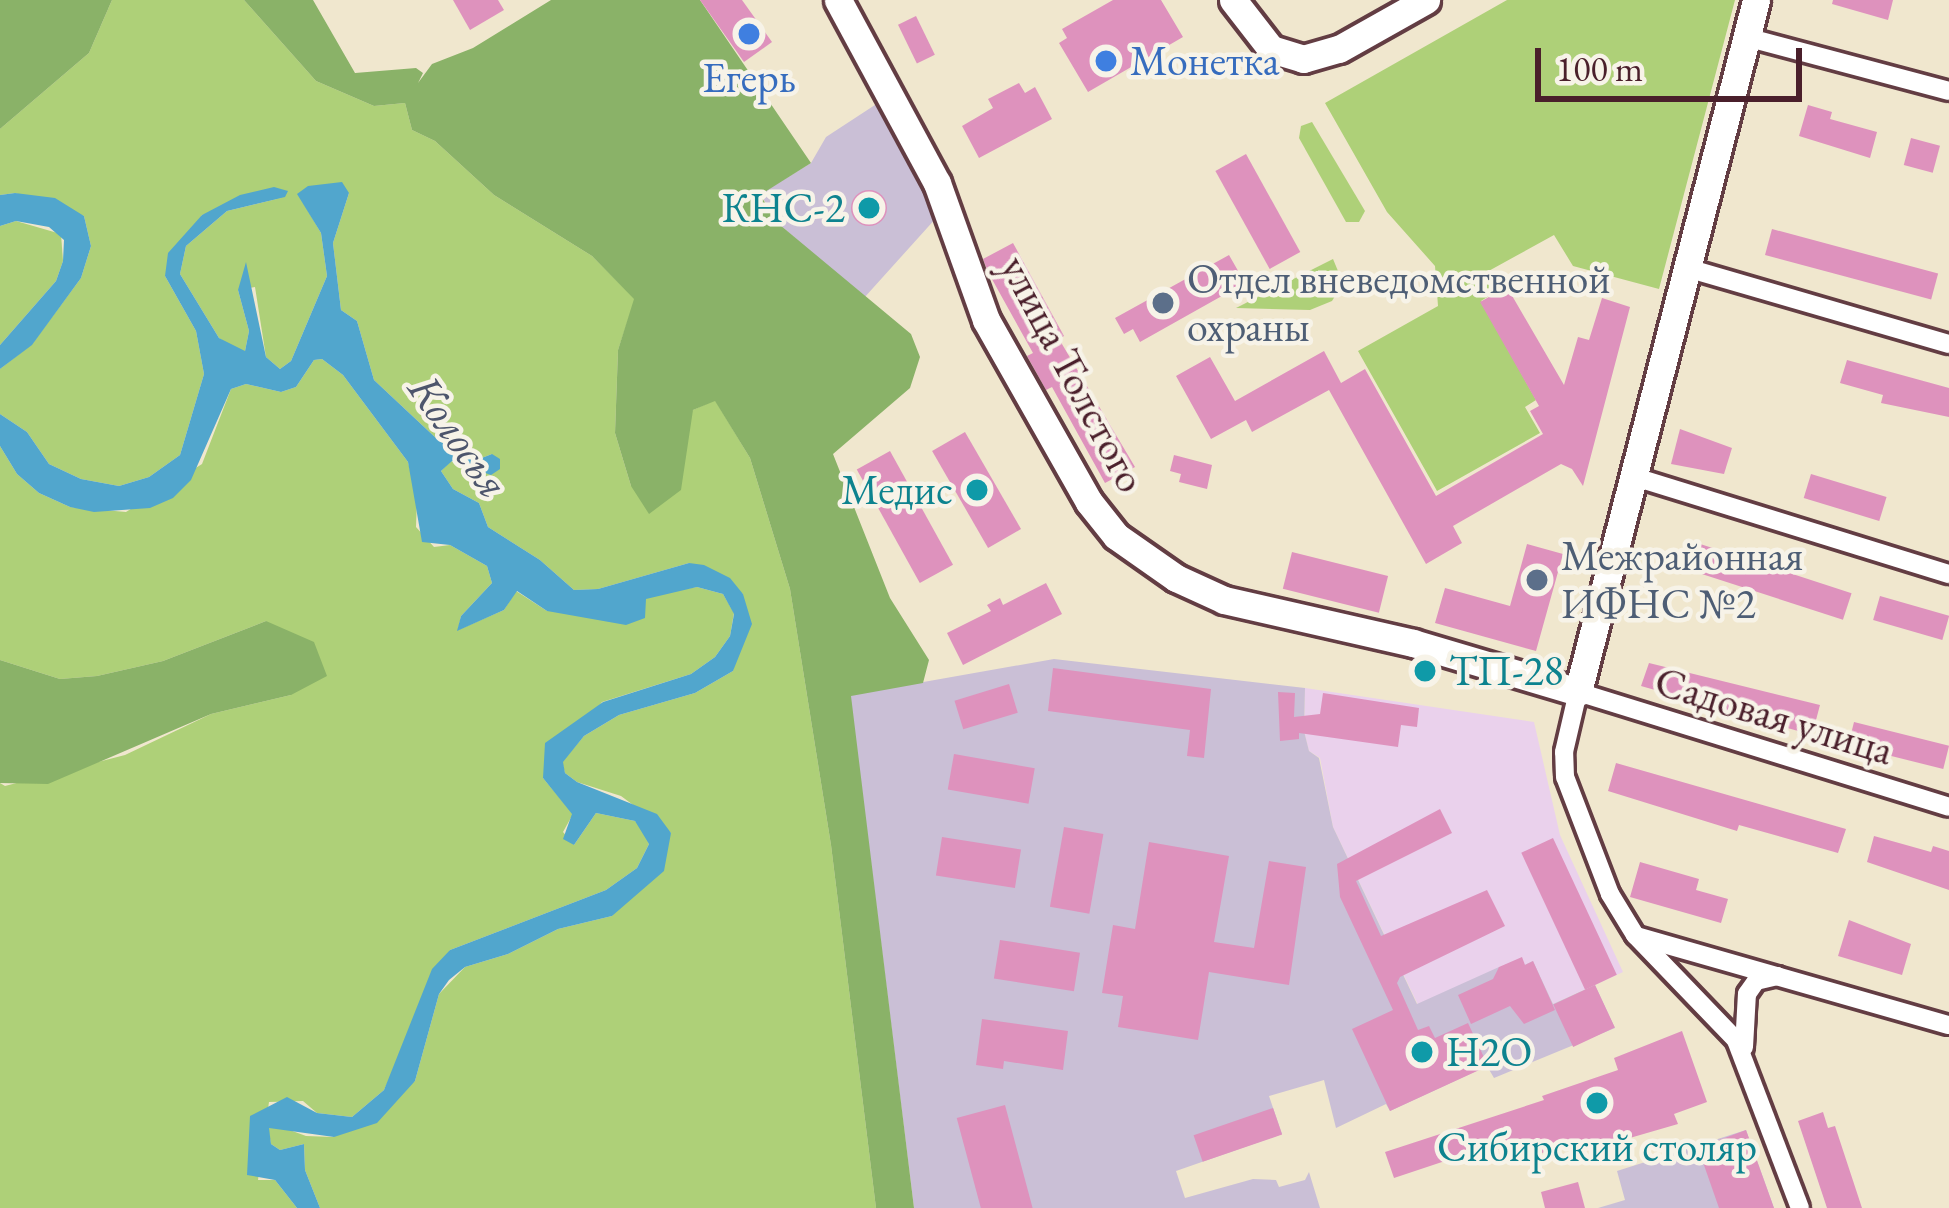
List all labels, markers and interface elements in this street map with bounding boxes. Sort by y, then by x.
marker: Егерь [736,21,762,47]
scale bar [1541,24,1808,98]
place label: Монетка [1130,36,1279,86]
text: 100 m [1556,45,1643,92]
marker: Монетка [1093,48,1119,74]
place label: Егерь [702,53,796,103]
place label: КНС-2 [722,183,845,233]
marker: КНС-2 [856,195,882,221]
street label: улица Толстого [990,247,1156,501]
place label: Отдел вневедомственной охраны [1187,254,1611,352]
marker: Отдел вневедомственной охраны [1150,290,1176,316]
water label: Колосья [397,364,521,508]
place label: Медис [841,465,953,515]
marker: Медис [964,477,990,503]
place label: Межрайонная ИФНС №2 [1561,531,1803,630]
marker: Межрайонная ИФНС №2 [1524,567,1550,593]
place label: ТП-28 [1449,646,1564,696]
street label: Садовая улица [1649,656,1899,776]
marker: ТП-28 [1412,658,1438,684]
place label: Н2О [1446,1027,1532,1077]
marker: Н2О [1409,1039,1435,1065]
marker: Сибирский столяр [1584,1090,1610,1116]
place label: Сибирский столяр [1437,1122,1757,1172]

